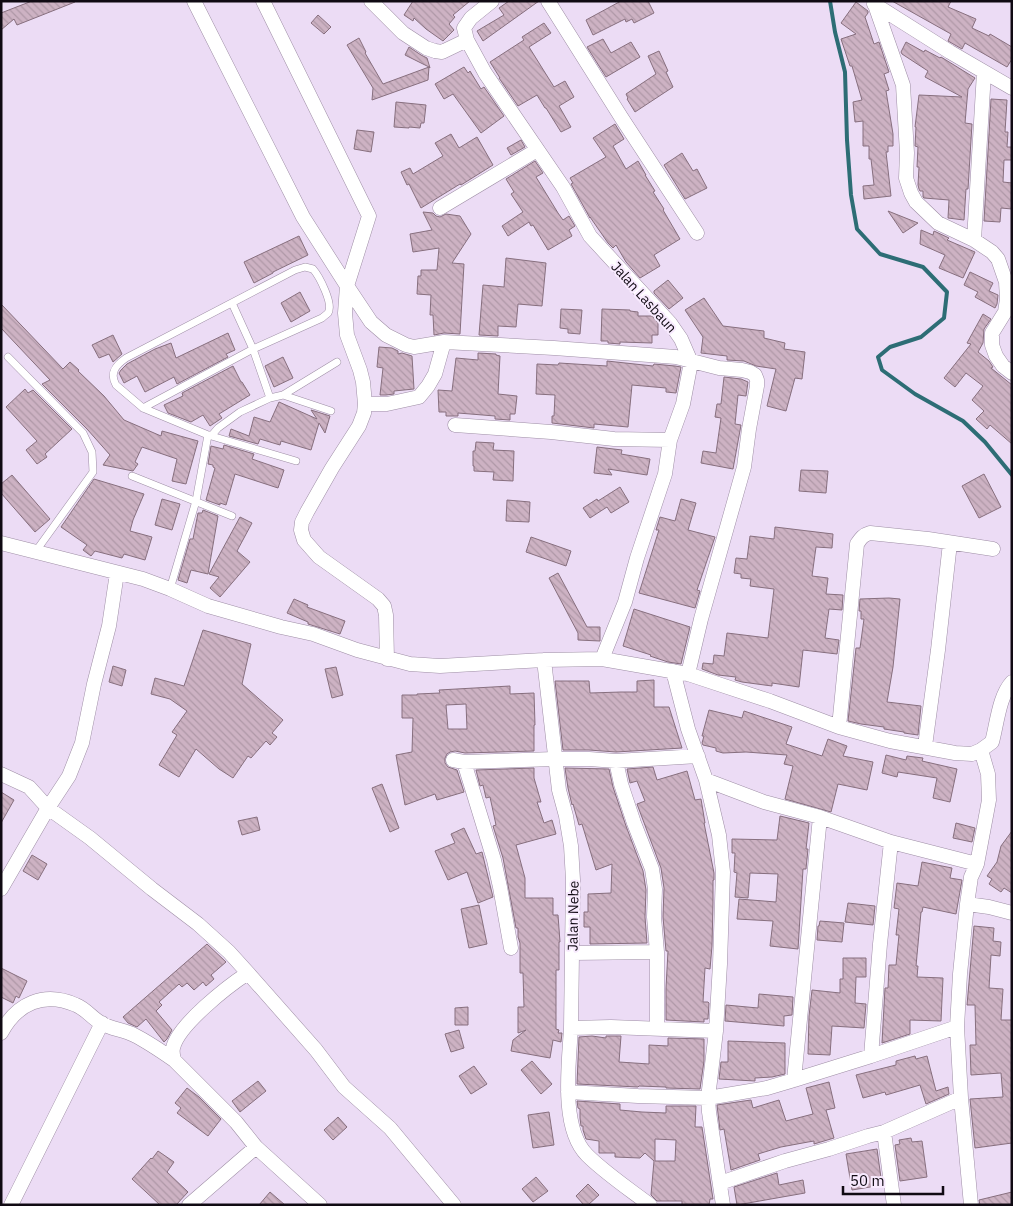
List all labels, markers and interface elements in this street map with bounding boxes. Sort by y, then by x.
street label: Jalan Lasbaun [607,258,681,336]
street label: Jalan Nebe [563,880,583,951]
scale bar [843,1164,943,1196]
text: 50 m [850,1171,885,1190]

